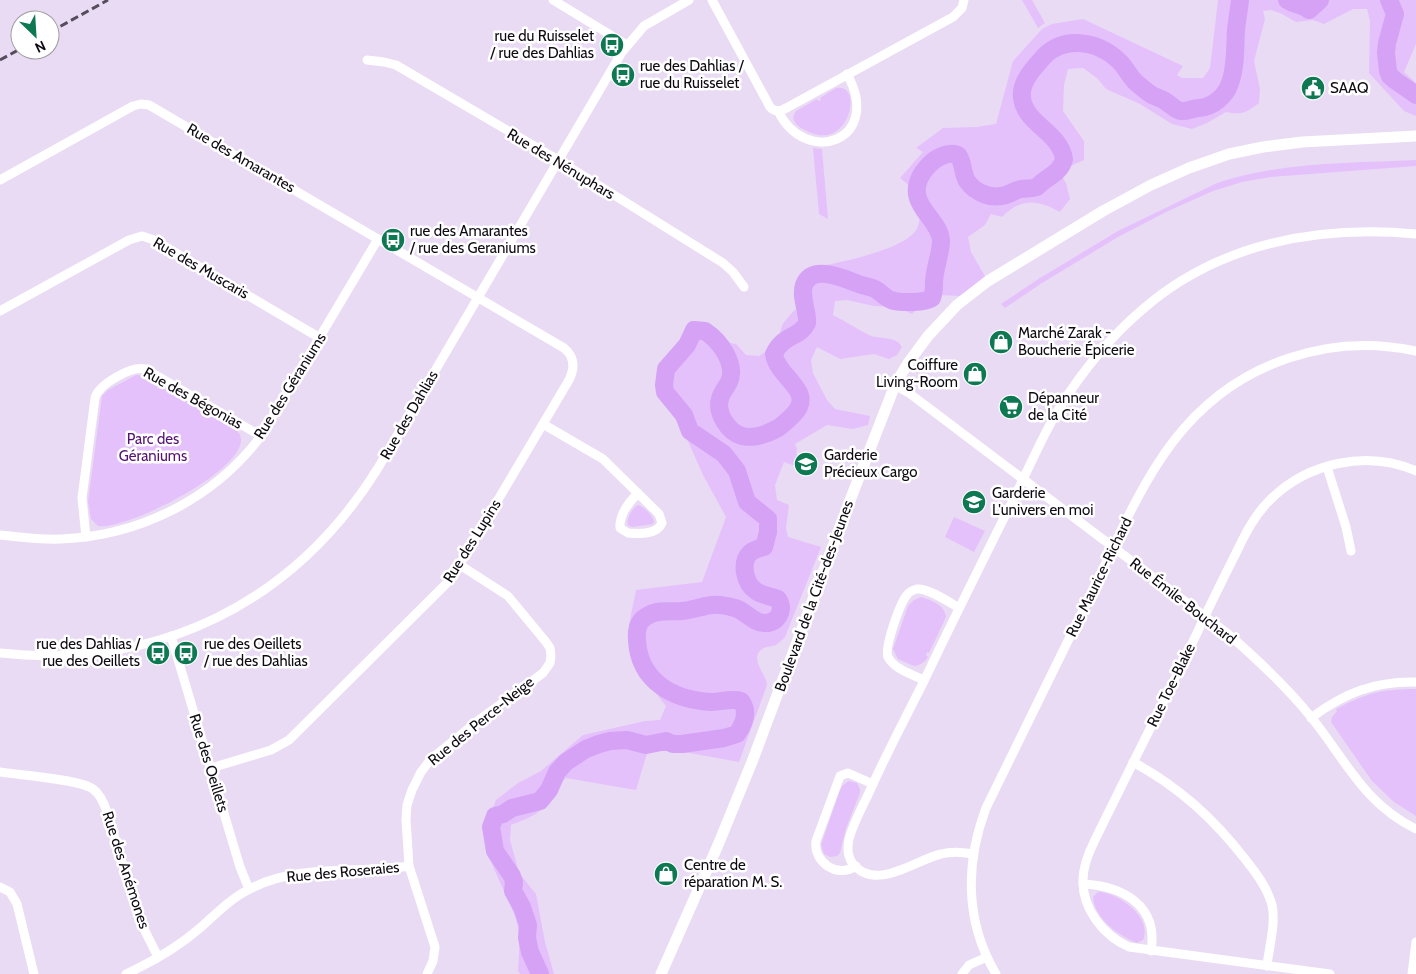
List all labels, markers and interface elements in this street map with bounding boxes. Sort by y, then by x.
north arrow [10,10,60,60]
place label: rue du Ruisselet / rue des Dahlias [489,27,594,62]
bus stop icon: rue du Ruisselet / rue des Dahlias [599,32,625,58]
text: N [32,37,49,57]
place label: rue des Dahlias / rue du Ruisselet [640,57,745,92]
bus stop icon: rue des Dahlias / rue du Ruisselet [610,62,636,88]
public building icon: SAAQ [1300,75,1326,101]
place label: SAAQ [1330,79,1369,97]
street label: Rue des Amarantes [184,120,298,196]
street label: Rue des Nénuphars [504,125,618,203]
place label: rue des Amarantes / rue des Geraniums [409,222,536,257]
bus stop icon: rue des Amarantes / rue des Geraniums [380,227,406,253]
street label: Rue des Muscaris [150,233,252,303]
place label: Marché Zarak - Boucherie Épicerie [1018,324,1135,359]
shop icon: Marché Zarak - Boucherie Épicerie [988,329,1014,355]
street label: Rue des Géraniums [250,330,330,442]
place label: Coiffure Living-Room [876,356,958,391]
shop icon: Coiffure Living-Room [962,361,988,387]
street label: Rue des Bégonias [140,363,246,433]
street label: Rue des Dahlias [376,367,442,463]
place label: Dépanneur de la Cité [1028,389,1099,424]
supermarket icon: Dépanneur de la Cité [998,394,1024,420]
park label: Parc des Géraniums [119,430,187,465]
place label: Garderie Précieux Cargo [824,446,918,481]
school or university icon: Garderie Précieux Cargo [793,451,819,477]
place label: Garderie L'univers en moi [992,484,1093,519]
school or university icon: Garderie L'univers en moi [961,489,987,515]
street label: Rue des Lupins [439,496,505,586]
street label: Boulevard de la Cité-des-Jeunes [771,498,857,694]
street label: Rue Maurice-Richard [1062,514,1136,640]
street label: Rue Émile-Bouchard [1126,553,1240,648]
place label: rue des Dahlias / rue des Oeillets [36,635,141,670]
place label: rue des Oeillets / rue des Dahlias [203,635,308,670]
bus stop icon: rue des Dahlias / rue des Oeillets [145,640,171,666]
bus stop icon: rue des Oeillets / rue des Dahlias [173,640,199,666]
street label: Rue Toe-Blake [1143,640,1199,730]
street label: Rue des Perce-Neige [424,673,538,769]
street label: Rue des Oeillets [186,712,232,814]
street label: Rue des Anémones [99,809,153,931]
place label: Centre de réparation M. S. [684,856,782,891]
street label: Rue des Roseraies [286,858,400,886]
shop icon: Centre de réparation M. S. [653,861,679,887]

